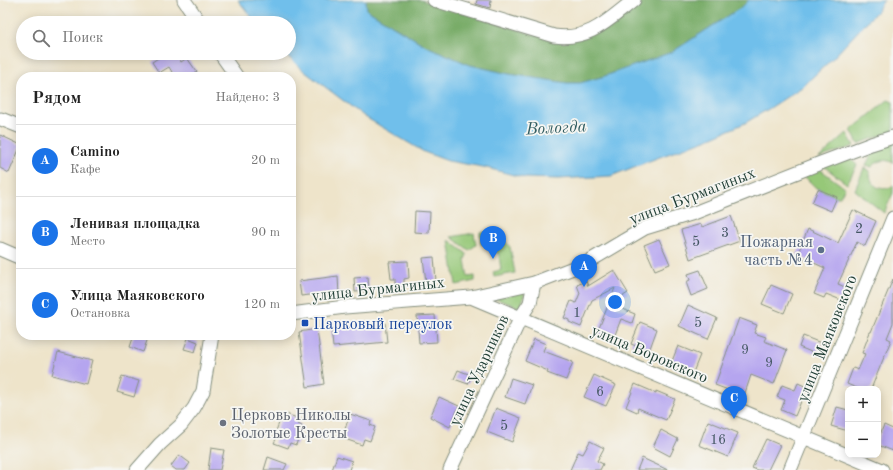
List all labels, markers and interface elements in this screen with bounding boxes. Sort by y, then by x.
search box [16,16,296,60]
icon: search [30,27,52,49]
text: Поиск [62,31,103,46]
text: Рядом [32,90,81,107]
text: Найдено: 3 [216,91,280,104]
water label: Вологда [524,118,587,139]
text: Camino [70,145,120,160]
text: A [40,154,50,167]
text: 20 m [251,154,280,167]
text: Кафе [70,163,101,176]
street label: улица Бурмагиных [627,165,758,228]
text: Ленивая площадка [70,217,200,232]
house number: 2 [855,222,863,236]
text: B [40,226,50,239]
text: 90 m [251,226,280,239]
pin: B [480,226,506,259]
house number: 3 [721,226,729,240]
text: Место [70,235,105,248]
house number: 5 [692,235,700,249]
place label: Пожарная часть №4 [740,235,813,269]
marker: Пожарная часть №4 [816,245,826,255]
pin: A [571,254,597,287]
street label: улица Маяковского [795,273,861,405]
street label: улица Бурмагиных [311,275,446,305]
text: Улица Маяковского [70,289,205,304]
your location [605,292,625,312]
text: C [41,298,49,311]
text: 120 m [243,298,280,311]
house number: 1 [573,306,581,320]
text: Остановка [70,307,130,320]
street label: улица Ударников [447,313,513,429]
house number: 5 [694,316,702,330]
place label: Парковый переулок [313,317,453,333]
marker: Парковый переулок [300,318,310,328]
street label: улица Воровского [588,323,710,387]
house number: 9 [741,343,749,357]
house number: 9 [765,356,773,370]
house number: 6 [596,385,604,399]
pin: C [721,386,747,419]
map controls [845,386,881,458]
button: + [845,386,881,422]
place label: Церковь Николы Золотые Кресты [231,408,351,442]
marker: Церковь Николы Золотые Кресты [218,418,228,428]
house number: 5 [500,419,508,433]
button: − [845,422,881,458]
house number: 16 [710,433,726,447]

